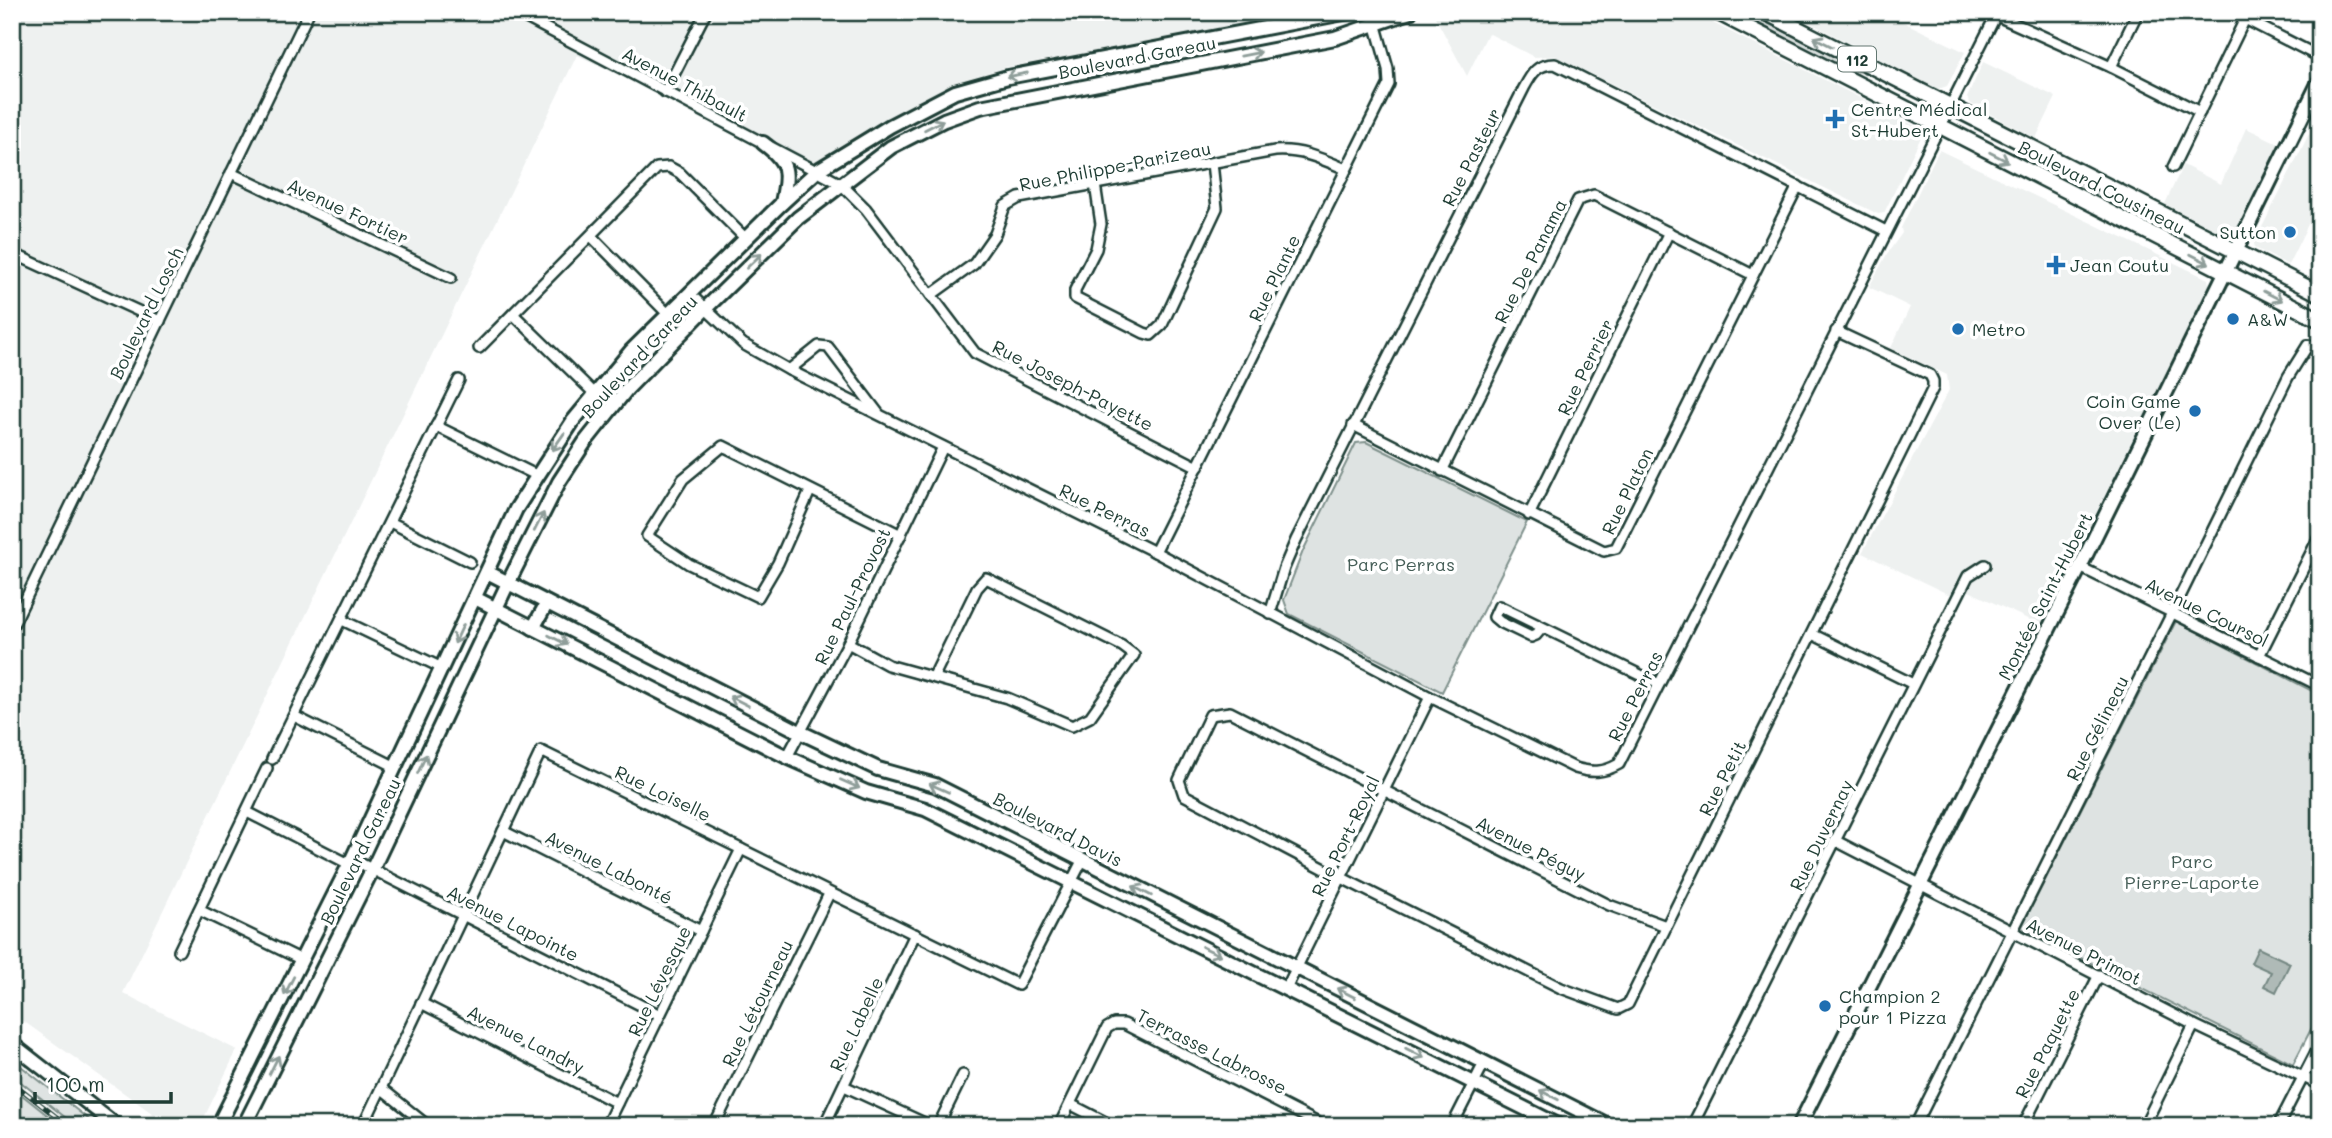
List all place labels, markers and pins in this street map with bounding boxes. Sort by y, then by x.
place label: Centre Médical St-Hubert [1851,97,1988,142]
marker: Centre Médical St-Hubert [1825,109,1845,129]
place label: Sutton [2220,220,2276,244]
marker: Sutton [2282,224,2298,240]
place label: Jean Coutu [2070,253,2169,277]
marker: Jean Coutu [2048,257,2064,273]
place label: A&W [2247,307,2288,331]
marker: A&W [2225,311,2241,327]
place label: Metro [1972,317,2025,341]
marker: Metro [1950,321,1966,337]
place label: Coin Game Over (Le) [2086,389,2181,434]
marker: Coin Game Over (Le) [2187,403,2203,419]
place label: Champion 2 pour 1 Pizza [1839,984,1947,1029]
marker: Champion 2 pour 1 Pizza [1817,998,1833,1014]

